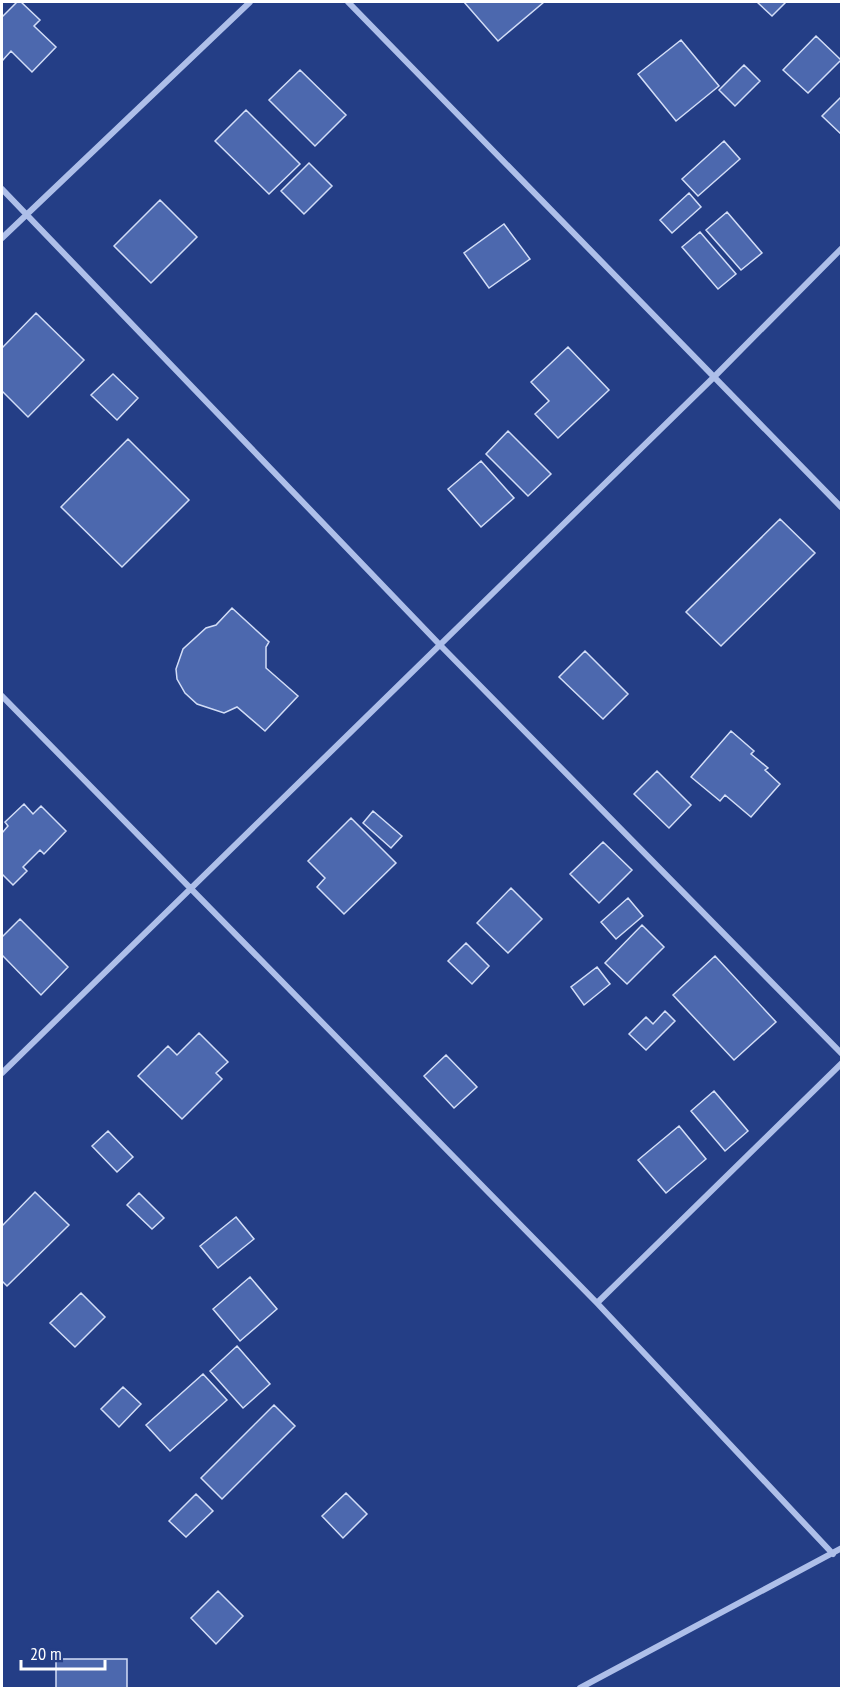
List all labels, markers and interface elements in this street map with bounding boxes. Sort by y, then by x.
scale bar [21,1633,105,1671]
text: 20 m [30,1642,62,1665]

